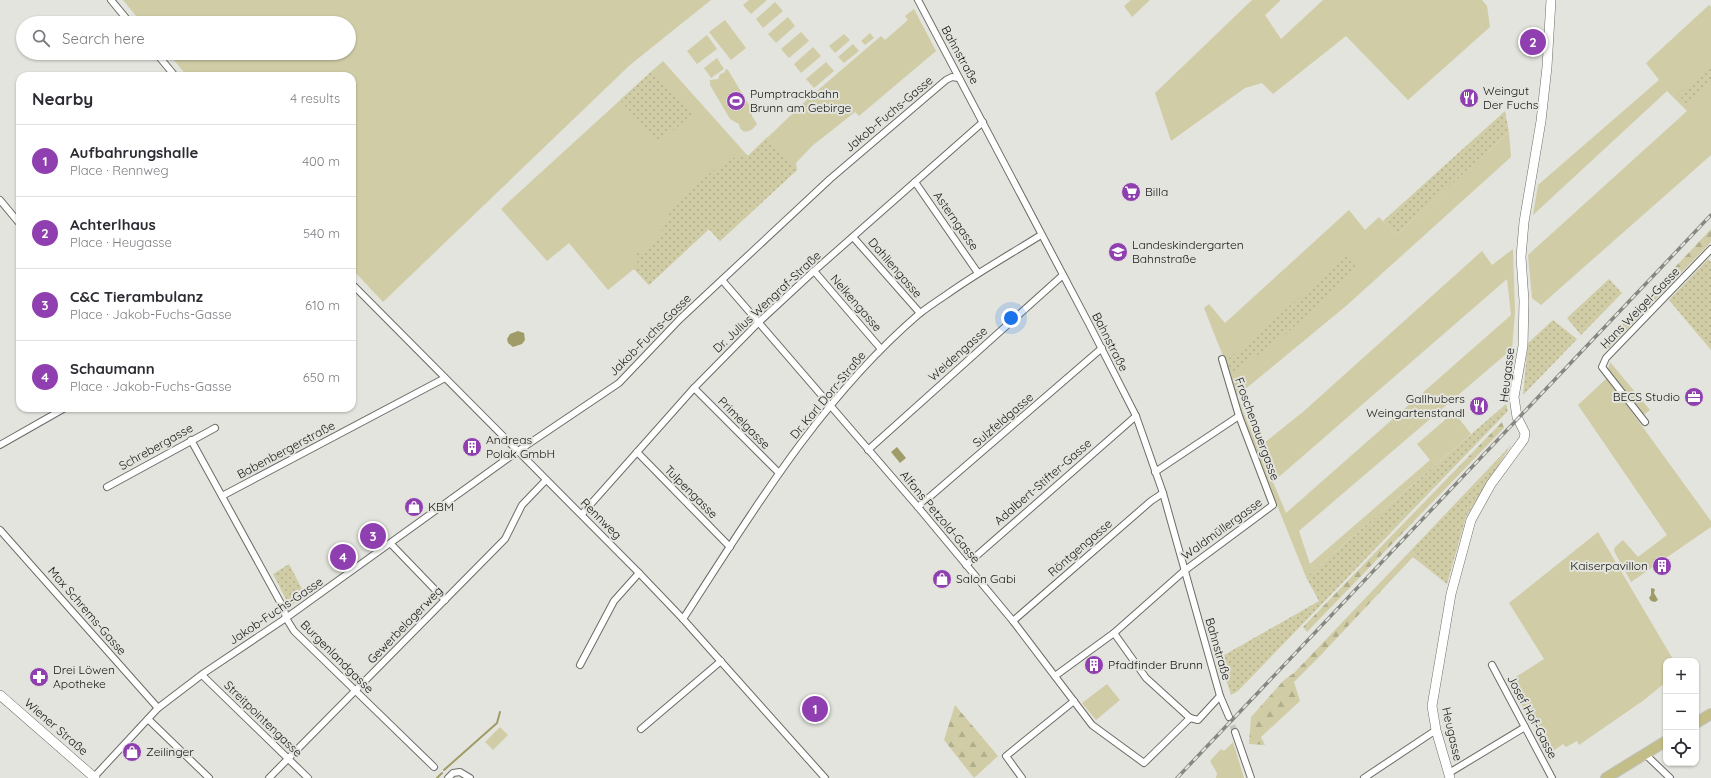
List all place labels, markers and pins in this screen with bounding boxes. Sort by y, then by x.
pin: 2 [1520,27,1546,57]
place label: Weingut Der Fuchs [1483,83,1539,112]
place label: Pumptrackbahn Brunn am Gebirge [750,86,852,115]
restaurant icon: Weingut Der Fuchs [1458,87,1480,109]
sports icon: Pumptrackbahn Brunn am Gebirge [725,90,747,112]
supermarket icon: Billa [1120,181,1142,203]
place label: Billa [1145,184,1168,199]
place label: Landeskindergarten Bahnstraße [1132,237,1244,266]
school or university icon: Landeskindergarten Bahnstraße [1107,241,1129,263]
office icon: BECS Studio [1683,386,1705,408]
place label: BECS Studio [1613,389,1680,404]
place label: Gallhubers Weingartenstandl [1366,391,1465,420]
restaurant icon: Gallhubers Weingartenstandl [1468,395,1490,417]
place label: Andreas Polak GmbH [486,432,555,461]
building icon: Andreas Polak GmbH [461,436,483,458]
shop icon: KBM [403,496,425,518]
place label: KBM [428,499,454,514]
pin: 3 [360,521,386,551]
pin: 4 [330,542,356,572]
building icon: Kaiserpavillon [1651,555,1673,577]
place label: Kaiserpavillon [1570,558,1648,573]
shop icon: Salon Gabi [931,568,953,590]
place label: Salon Gabi [956,571,1016,586]
building icon: Pfadfinder Brunn [1083,654,1105,676]
place label: Pfadfinder Brunn [1108,657,1203,672]
place label: Drei Löwen Apotheke [53,662,115,691]
pharmacy icon: Drei Löwen Apotheke [28,666,50,688]
pin: 1 [802,694,828,724]
shop icon: Zeilinger [121,741,143,763]
place label: Zeilinger [146,744,194,759]

